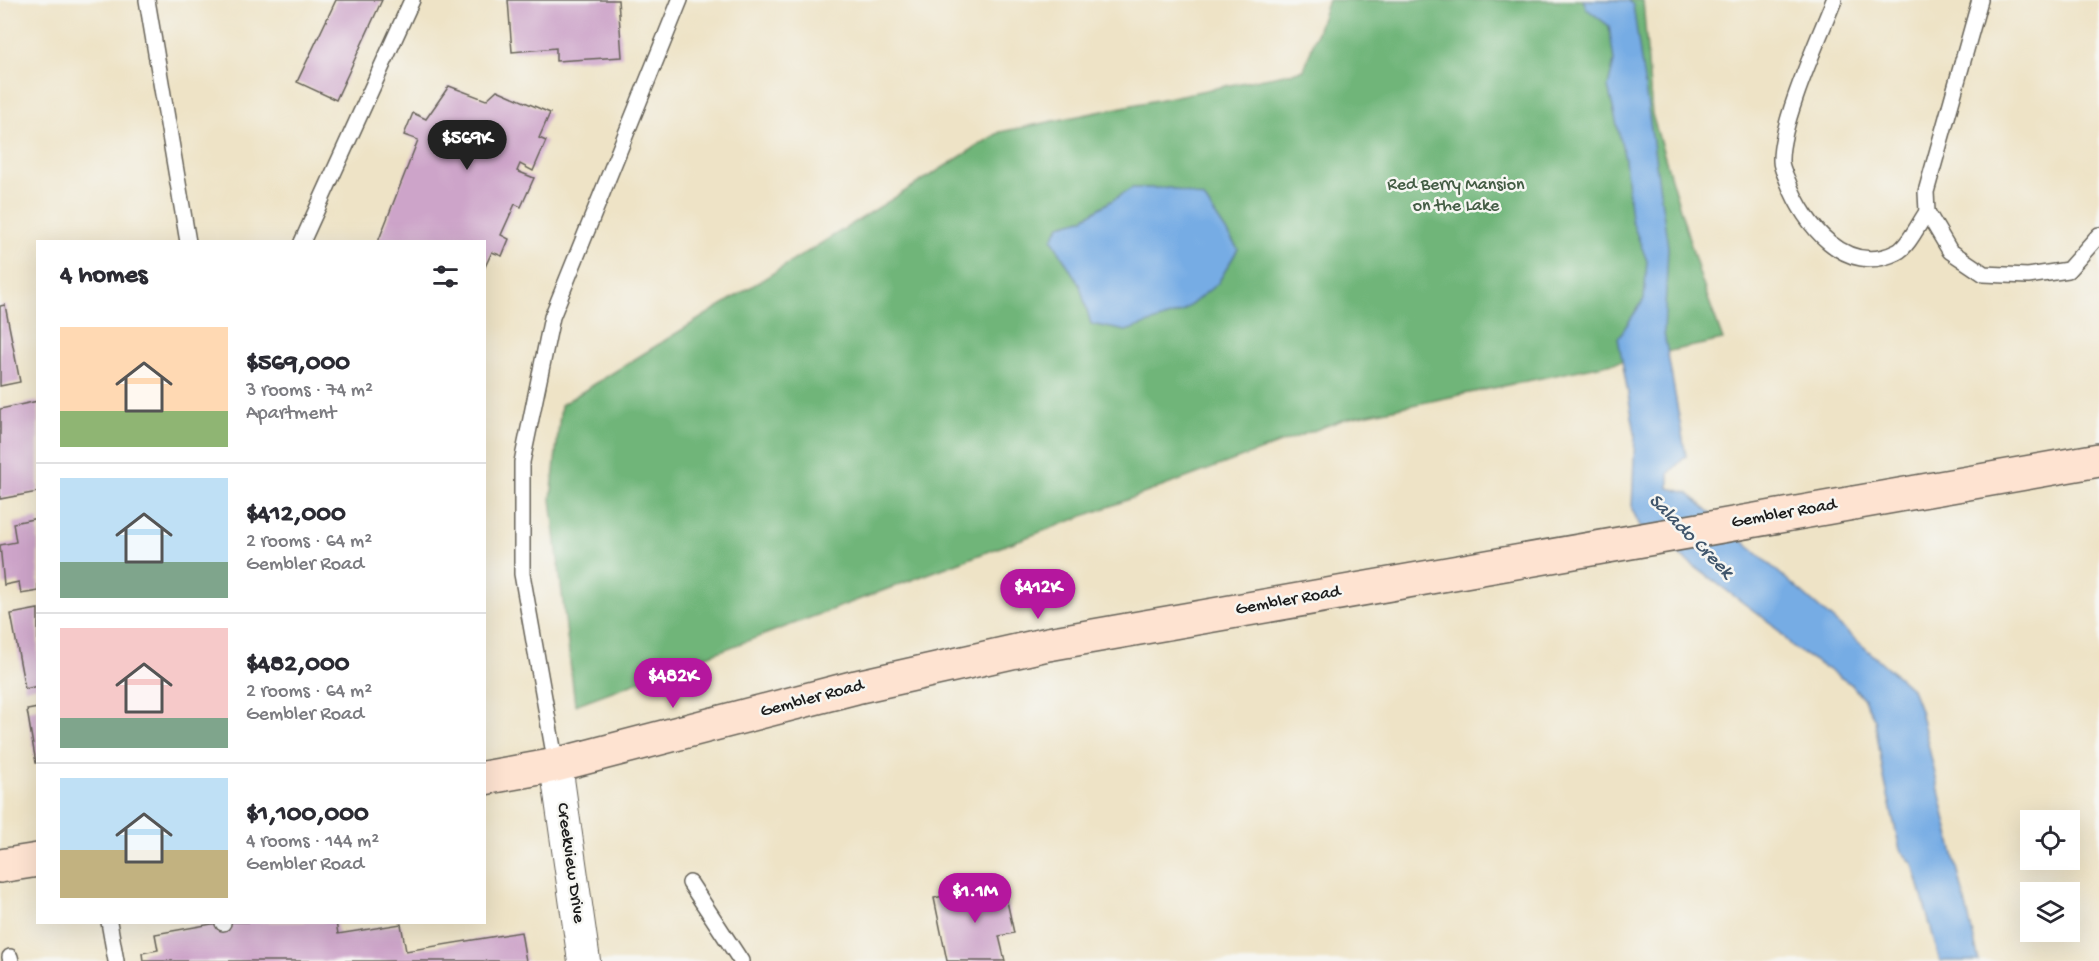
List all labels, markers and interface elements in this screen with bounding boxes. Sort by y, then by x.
pin: $569K [425,120,509,171]
text: $569K [442,128,492,151]
park label: Red Berry Mansion on the Lake [1387,175,1525,217]
icon: filters [429,260,462,293]
text: 4 homes [60,261,147,292]
text: $569,000 [246,349,350,380]
icon: home [108,351,180,423]
text: 3 rooms · 74 m² [246,380,373,403]
text: Apartment [246,403,336,426]
water label: Salado Creek [1643,490,1739,586]
street label: Gembler Road [1730,494,1840,534]
text: $412,000 [246,500,346,531]
icon: home [108,502,180,574]
text: 2 rooms · 64 m² [246,531,372,554]
text: Gembler Road [246,554,364,577]
pin: $412K [996,569,1080,620]
text: $412K [1014,577,1062,600]
street label: Gembler Road [1234,581,1344,621]
text: $482,000 [246,650,349,681]
icon: home [108,652,180,724]
pin: $482K [631,658,715,709]
text: $482K [648,666,698,689]
street label: Gembler Road [758,675,867,723]
text: 2 rooms · 64 m² [246,681,372,704]
text: Gembler Road [246,704,364,727]
text: $1,100,000 [246,800,369,831]
street label: Creekview Drive [551,801,589,925]
icon: home [108,802,180,874]
map controls [2020,810,2080,942]
button: locate [2020,810,2080,870]
text: 4 rooms · 144 m² [246,831,379,854]
text: Gembler Road [246,854,364,877]
pin: $1.1M [933,873,1017,924]
text: $1.1M [952,881,998,904]
button: layers [2020,882,2080,942]

